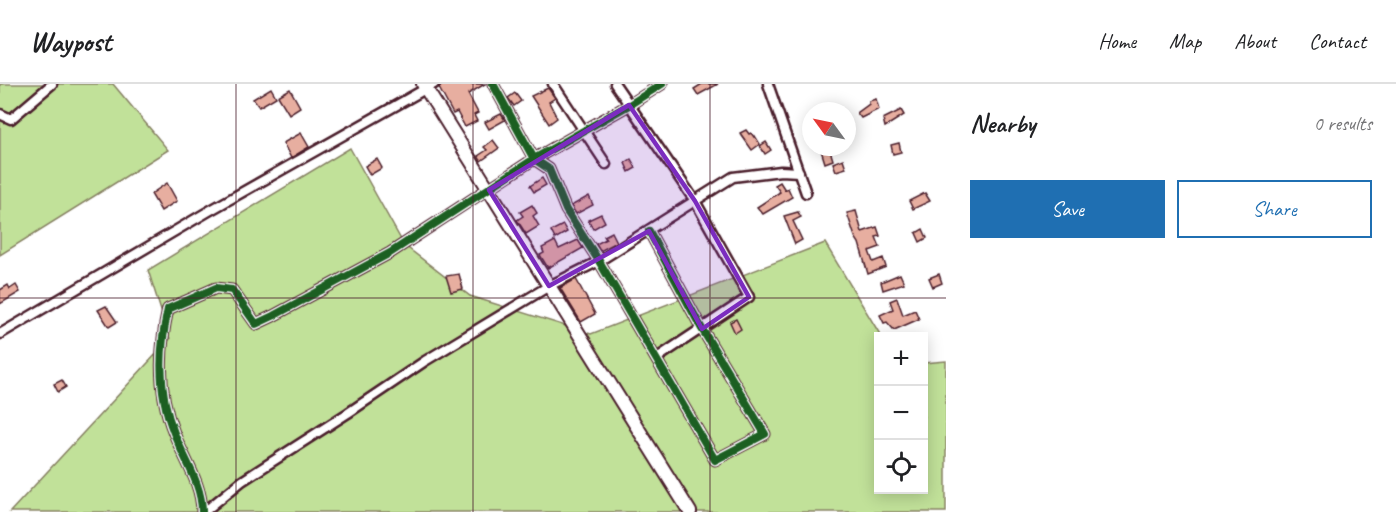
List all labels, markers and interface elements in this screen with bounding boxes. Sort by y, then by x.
text: Waypost [30,24,111,59]
text: Home [1098,28,1136,54]
text: Map [1169,28,1201,54]
text: About [1234,28,1276,54]
text: Contact [1309,28,1366,54]
north arrow [802,102,856,156]
text: Nearby [970,107,1035,140]
text: 0 results [1313,111,1372,136]
button: Save [970,180,1165,238]
button: Share [1177,180,1372,238]
map controls [874,332,928,494]
button: + [874,332,928,386]
button: − [874,386,928,440]
button: locate [874,440,928,494]

